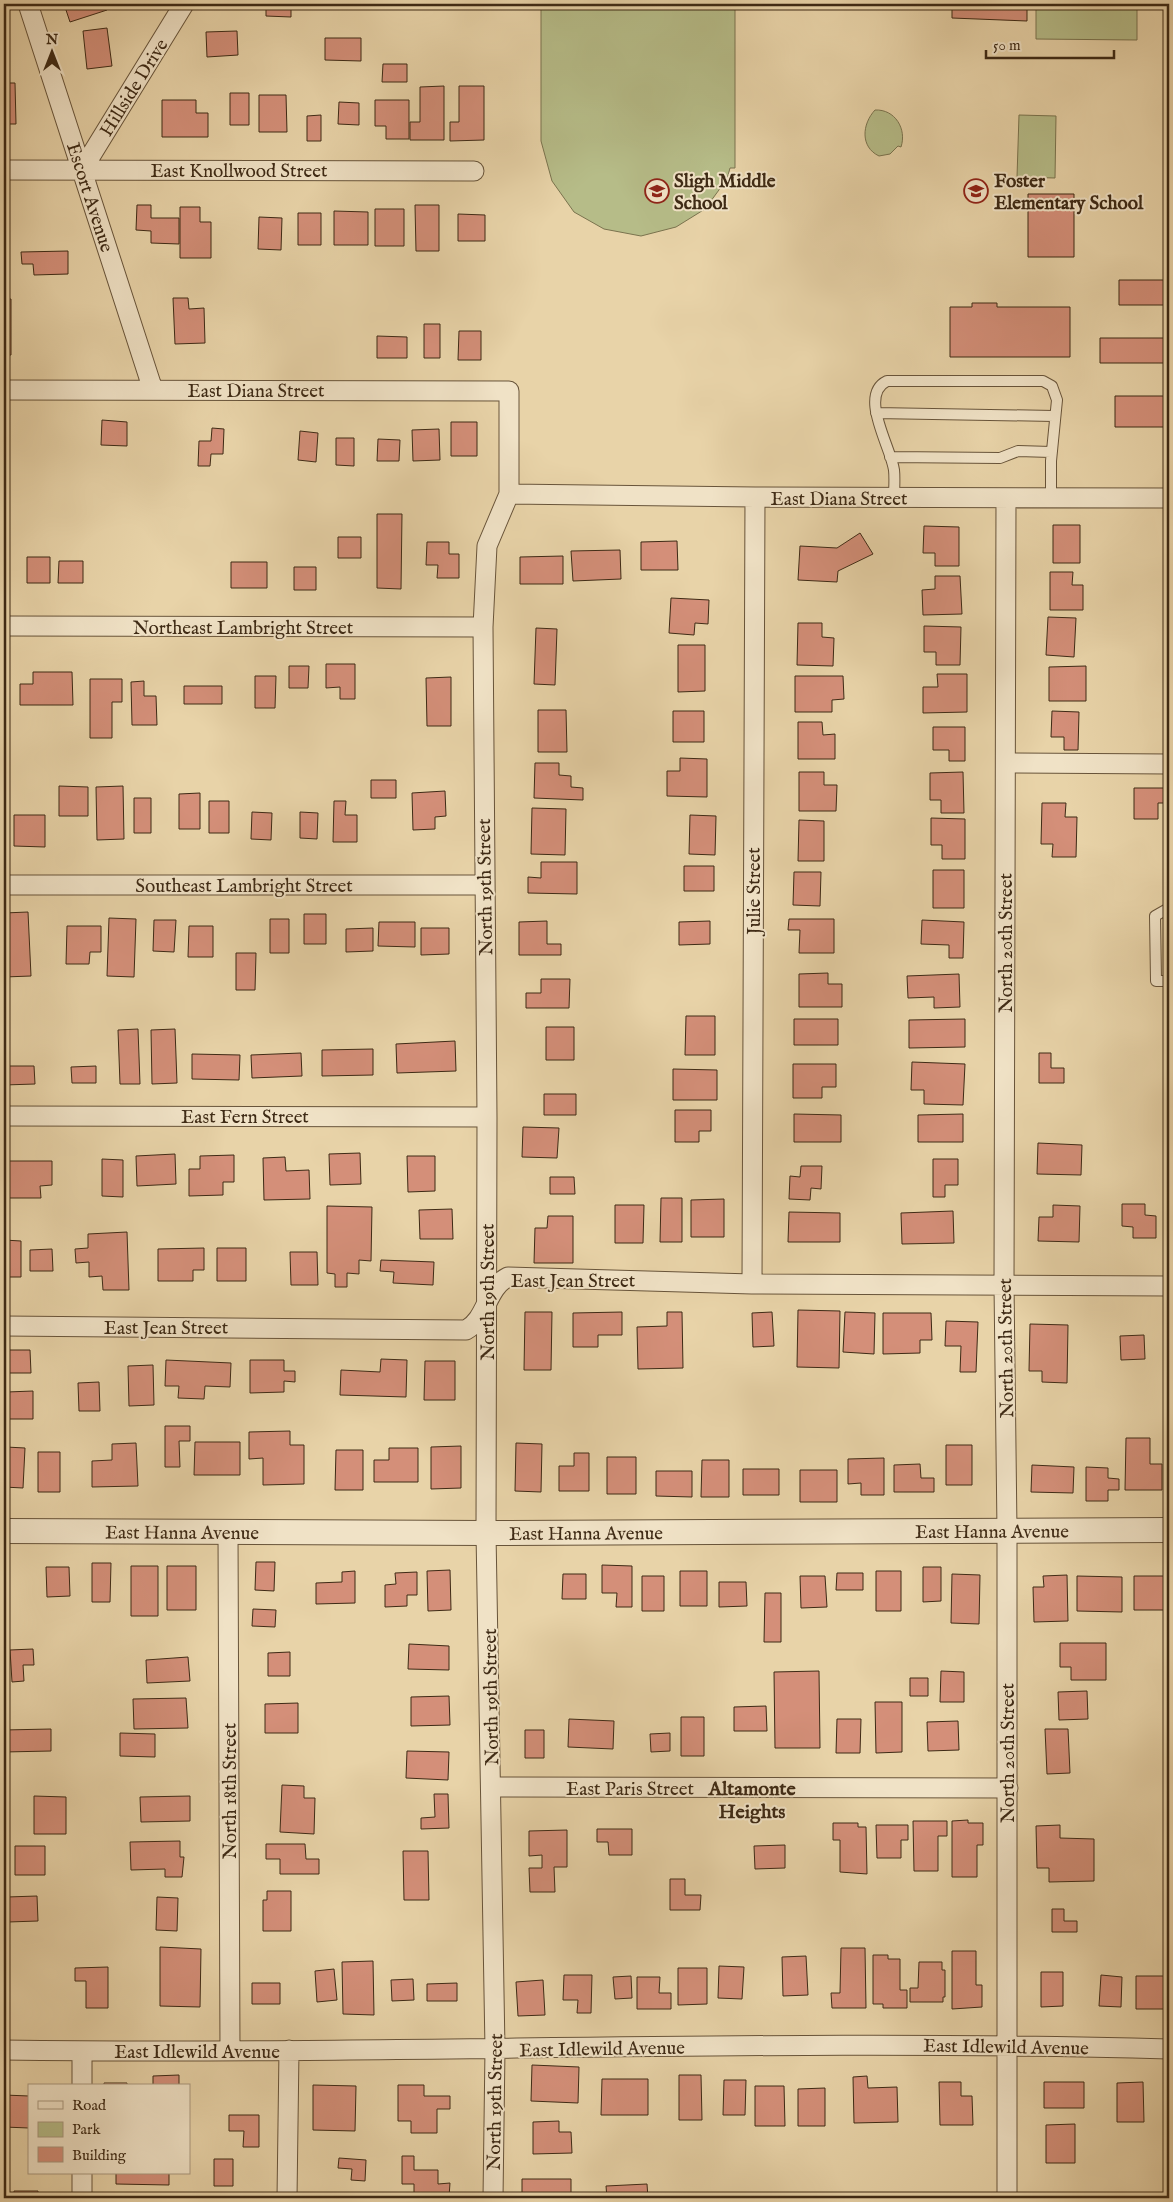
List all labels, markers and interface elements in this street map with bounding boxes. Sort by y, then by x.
north arrow [28,28,78,78]
scale bar [986,28,1113,60]
text: N [45,31,58,49]
street label: Hillside Drive [95,35,174,141]
text: 50 m [993,36,1021,55]
street label: Escort Avenue [60,140,118,256]
street label: East Knollwood Street [150,160,328,184]
place label: Sligh Middle School [674,170,776,216]
place label: Foster Elementary School [994,170,1144,216]
school or university icon: Sligh Middle School [644,178,670,204]
school or university icon: Foster Elementary School [963,178,989,204]
street label: East Diana Street [188,380,325,404]
street label: East Diana Street [771,488,908,512]
street label: Northeast Lambright Street [133,617,354,641]
street label: North 19th Street [473,818,499,956]
street label: Julie Street [743,847,767,937]
street label: North 20th Street [995,872,1019,1013]
street label: Southeast Lambright Street [135,875,353,899]
street label: East Fern Street [181,1106,309,1130]
street label: North 19th Street [477,1223,501,1361]
street label: East Jean Street [511,1270,636,1294]
street label: North 20th Street [994,1277,1020,1418]
street label: East Jean Street [104,1317,229,1341]
street label: East Hanna Avenue [915,1520,1069,1545]
street label: East Hanna Avenue [105,1521,259,1546]
street label: East Hanna Avenue [509,1522,663,1547]
street label: North 19th Street [479,1628,505,1766]
street label: North 20th Street [997,1682,1021,1823]
street label: North 18th Street [219,1722,243,1859]
district label: Altamonte Heights [707,1777,796,1825]
street label: East Paris Street [566,1778,694,1802]
street label: North 19th Street [483,2033,509,2171]
street label: East Idlewild Avenue [923,2035,1089,2061]
street label: East Idlewild Avenue [519,2037,685,2063]
street label: East Idlewild Avenue [114,2041,280,2065]
legend [28,2084,190,2174]
text: Road [72,2096,107,2115]
text: Park [72,2120,102,2139]
text: Building [72,2146,127,2165]

